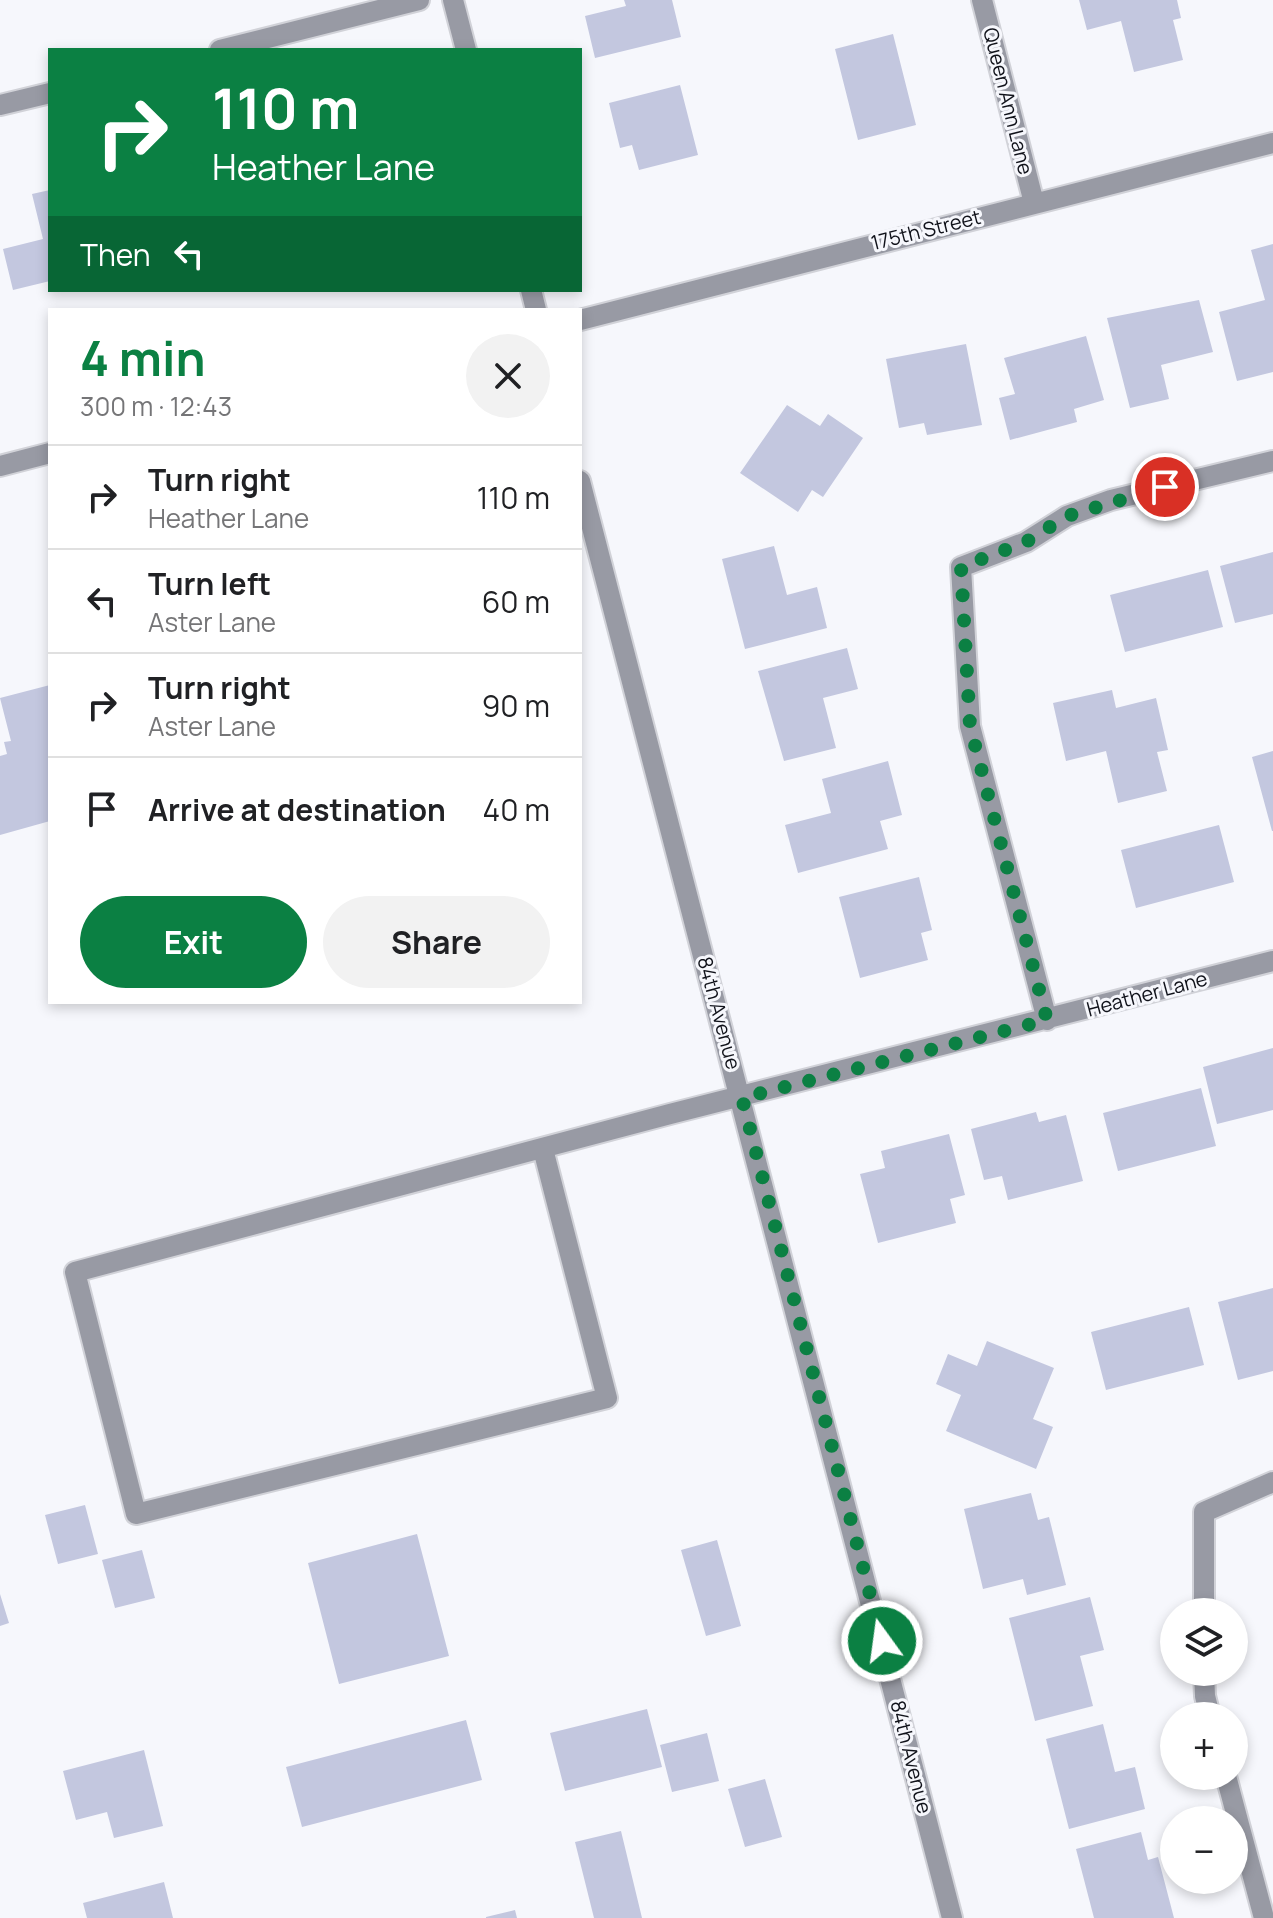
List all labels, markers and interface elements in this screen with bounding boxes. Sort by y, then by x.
street label: Queen Ann Lane [977,25,1040,177]
text: 110 m [212,69,359,146]
icon: right [80,80,184,184]
text: Heather Lane [212,142,435,191]
street label: 175th Street [868,203,983,256]
icon: left [167,232,211,276]
text: Then [80,234,151,275]
text: 4 min [80,325,205,390]
button: close [466,334,550,418]
text: 300 m · 12:43 [80,388,232,424]
pin [1131,453,1199,521]
text: Turn right [148,459,291,500]
icon: arrive [1143,465,1187,509]
icon: right [80,475,124,519]
text: 110 m [477,477,550,518]
text: Heather Lane [148,500,309,536]
text: Turn left [148,563,271,604]
icon: left [80,579,124,623]
text: 60 m [482,581,550,622]
text: Aster Lane [148,604,276,640]
text: Turn right [148,667,291,708]
icon: right [80,683,124,727]
text: 90 m [482,685,550,726]
text: Aster Lane [148,708,276,744]
icon: arrive [80,787,124,831]
text: Arrive at destination [148,789,446,830]
text: 40 m [483,789,550,830]
button: Exit [80,896,307,988]
button: Share [323,896,550,988]
street label: 84th Avenue [691,953,748,1072]
street label: Heather Lane [1084,964,1210,1023]
map controls [1160,1598,1248,1894]
button: layers [1160,1598,1248,1686]
position arrow [840,1599,924,1683]
street label: 84th Avenue [884,1697,939,1816]
button: + [1160,1702,1248,1790]
button: − [1160,1806,1248,1894]

